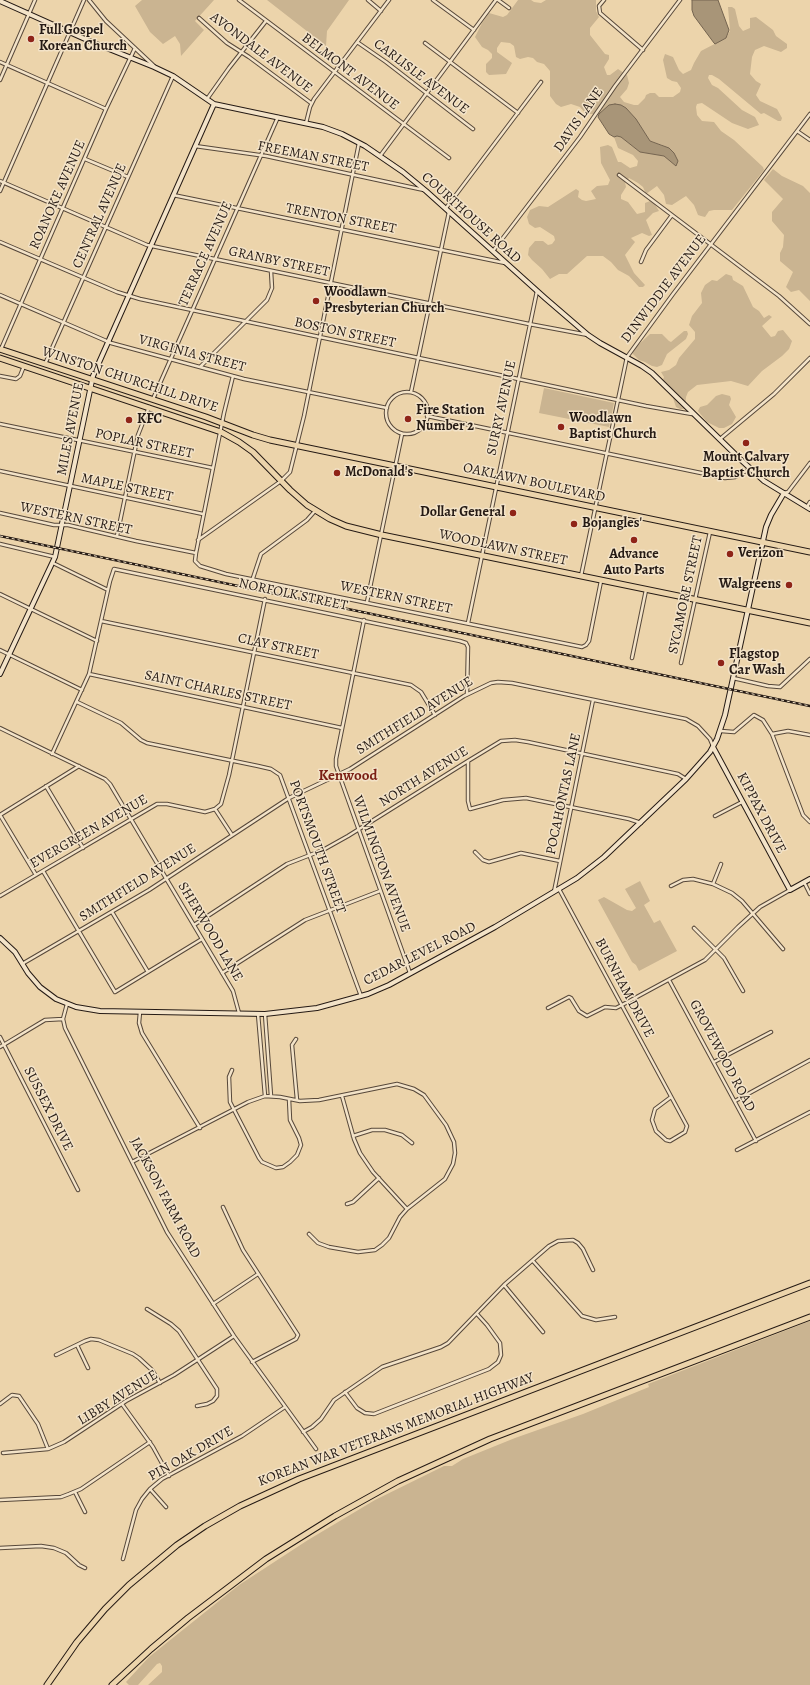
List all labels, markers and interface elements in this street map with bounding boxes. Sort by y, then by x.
street label: AVONDALE AVENUE [207,9,315,97]
place label: Full Gospel Korean Church [39,23,127,56]
street label: BELMONT AVENUE [298,30,402,114]
marker: Full Gospel Korean Church [26,34,36,44]
street label: CARLISLE AVENUE [370,36,472,118]
street label: DAVIS LANE [551,84,607,156]
street label: ROANOKE AVENUE [26,138,90,252]
street label: FREEMAN STREET [256,138,370,176]
street label: CENTRAL AVENUE [69,161,131,271]
street label: COURTHOUSE ROAD [418,169,524,267]
street label: TERRACE AVENUE [175,199,237,309]
street label: TRENTON STREET [284,200,398,238]
street label: DINWIDDIE AVENUE [618,232,710,346]
street label: GRANBY STREET [227,243,331,281]
place label: Woodlawn Presbyterian Church [324,285,444,318]
marker: Woodlawn Presbyterian Church [311,296,321,306]
street label: BOSTON STREET [293,314,397,352]
street label: VIRGINIA STREET [137,332,247,376]
street label: WINSTON CHURCHILL DRIVE [40,344,220,416]
street label: SURRY AVENUE [484,359,520,457]
street label: MILES AVENUE [54,381,88,477]
place label: Fire Station Number 2 [416,403,485,436]
place label: Woodlawn Baptist Church [569,411,657,444]
place label: KFC [137,412,162,428]
marker: Fire Station Number 2 [403,414,413,424]
marker: KFC [124,415,134,425]
marker: Woodlawn Baptist Church [556,422,566,432]
street label: POPLAR STREET [93,425,195,463]
marker: Mount Calvary Baptist Church [741,438,751,448]
place label: Mount Calvary Baptist Church [702,450,790,482]
street label: OAKLAWN BOULEVARD [462,460,606,506]
place label: McDonald's [345,465,413,481]
marker: McDonald's [332,468,342,478]
street label: MAPLE STREET [80,470,174,506]
street label: WESTERN STREET [19,499,133,539]
place label: Dollar General [420,505,505,521]
marker: Dollar General [508,508,518,518]
place label: Bojangles' [582,516,642,532]
marker: Bojangles' [569,519,579,529]
street label: WOODLAWN STREET [437,526,569,570]
street label: SYCAMORE STREET [665,534,707,656]
marker: Advance Auto Parts [629,535,639,545]
place label: Verizon [738,546,784,562]
place label: Advance Auto Parts [603,547,665,580]
marker: Verizon [725,549,735,559]
street label: NORFOLK STREET [237,575,349,615]
place label: Walgreens [719,577,781,593]
street label: WESTERN STREET [339,578,453,618]
marker: Walgreens [784,580,794,590]
street label: CLAY STREET [236,630,320,664]
place label: Flagstop Car Wash [729,647,785,680]
marker: Flagstop Car Wash [716,658,726,668]
street label: SAINT CHARLES STREET [143,667,293,715]
street label: SMITHFIELD AVENUE [354,673,476,759]
street label: POCAHONTAS LANE [543,732,585,856]
street label: NORTH AVENUE [376,743,472,811]
district label: Kenwood [319,767,377,785]
street label: KIPPAX DRIVE [733,770,789,856]
street label: PORTSMOUTH STREET [285,778,349,916]
street label: EVERGREEN AVENUE [27,791,151,873]
street label: WILMINGTON AVENUE [349,794,413,934]
street label: SMITHFIELD AVENUE [77,840,199,926]
street label: SHERWOOD LANE [174,879,246,985]
street label: CEDAR LEVEL ROAD [361,918,479,990]
street label: BURNHAM DRIVE [591,935,657,1041]
street label: GROVEWOOD ROAD [685,997,759,1115]
street label: SUSSEX DRIVE [20,1064,76,1154]
street label: JACKSON FARM ROAD [126,1135,204,1261]
street label: LIBBY AVENUE [75,1367,161,1429]
street label: KOREAN WAR VETERANS MEMORIAL HIGHWAY [256,1369,536,1491]
street label: PIN OAK DRIVE [146,1423,236,1485]

